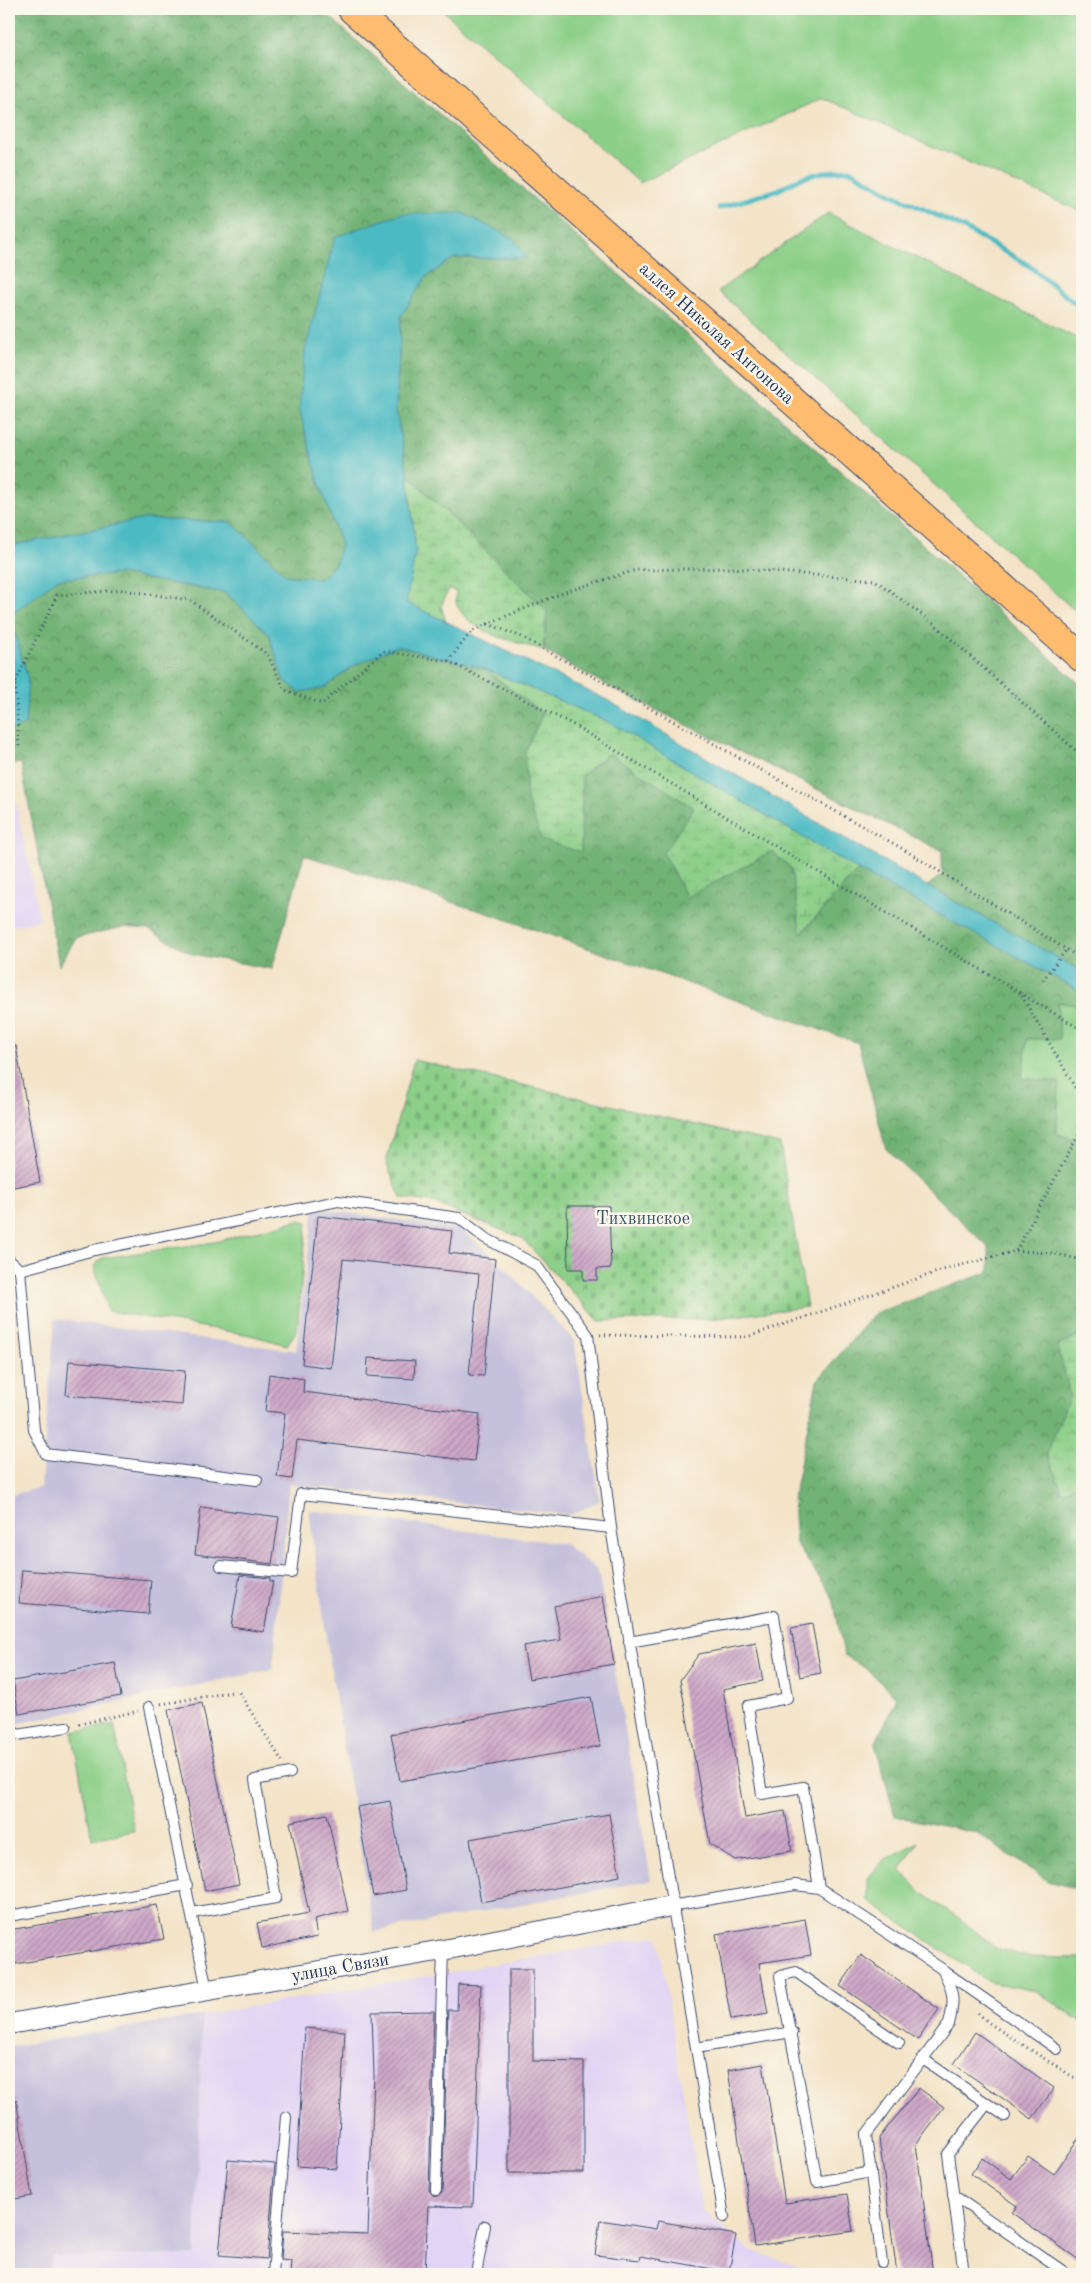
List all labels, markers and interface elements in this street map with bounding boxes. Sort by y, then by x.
street label: аллея Николая Антонова [636,260,797,408]
park label: Тихвинское [596,1210,690,1228]
street label: улица Связи [290,1951,390,1985]

